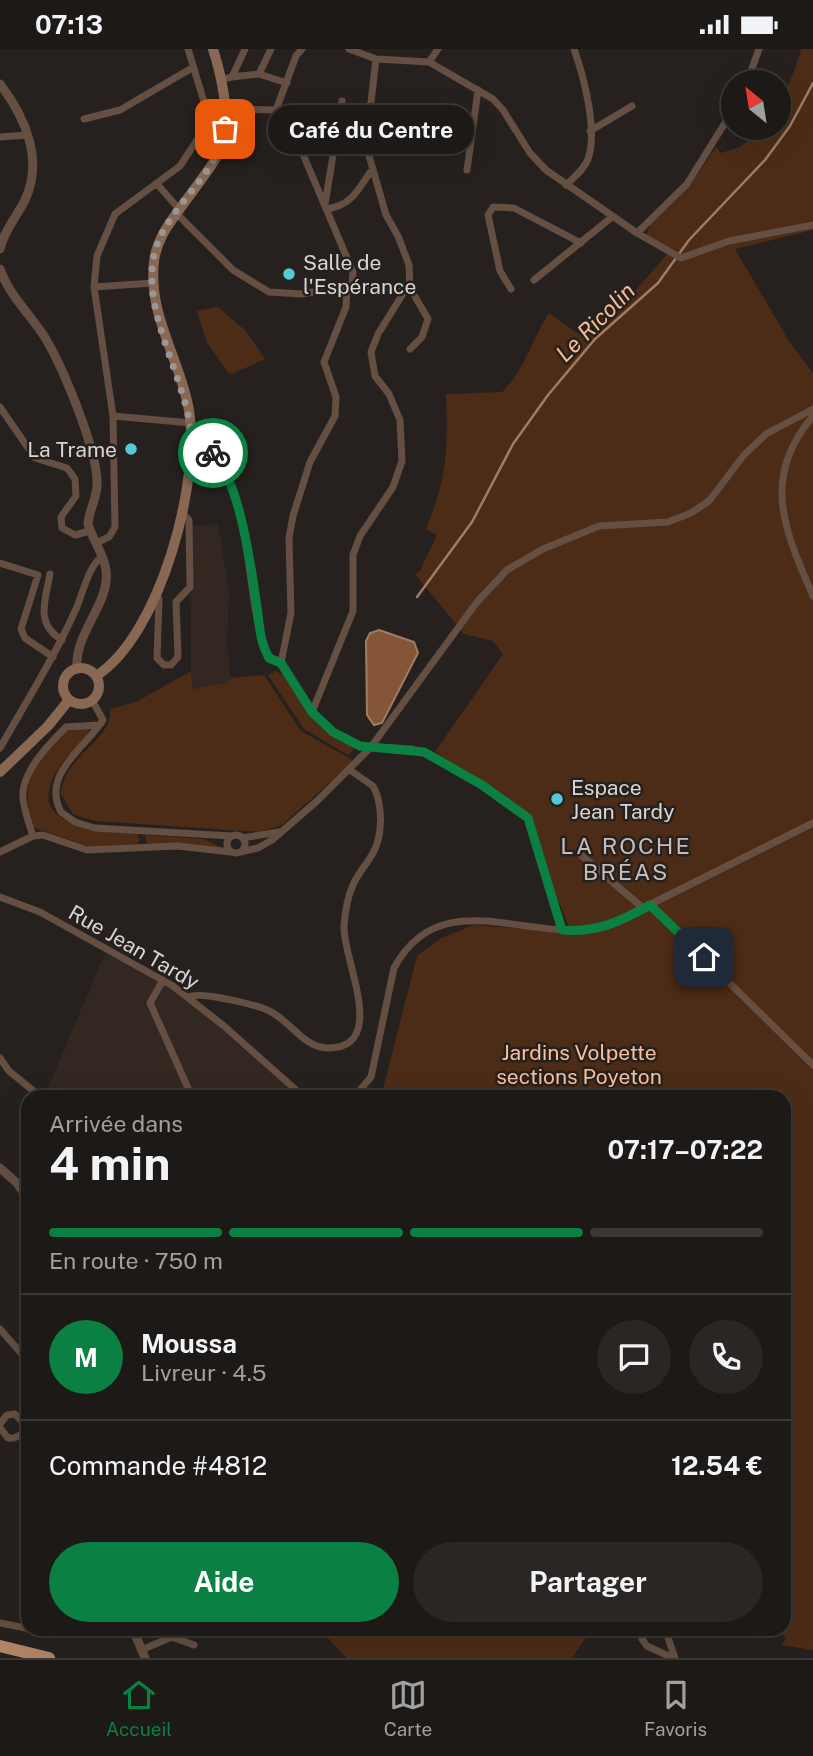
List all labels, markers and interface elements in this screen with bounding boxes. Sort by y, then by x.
text: 07:13 [35,9,103,40]
north arrow [721,70,791,140]
map controls [721,70,791,140]
pin [195,99,255,159]
callout: Café du Centre [267,105,474,153]
icon: bag [206,110,244,148]
text: Café du Centre [289,116,453,143]
place label: Salle de l'Espérance [303,250,416,299]
marker: Salle de l'Espérance [281,266,297,282]
water label: Le Ricolin [550,277,640,367]
courier [178,418,248,488]
icon: bike [194,434,232,472]
place label: La Trame [27,437,117,462]
marker: La Trame [123,441,139,457]
place label: Espace Jean Tardy [571,775,674,824]
marker: Espace Jean Tardy [549,791,565,807]
district label: LA ROCHE BRÉAS [560,832,692,885]
street label: Rue Jean Tardy [64,900,204,994]
pin [674,927,734,987]
icon: home [685,938,723,976]
park label: Jardins Volpette sections Poyeton [496,1040,662,1089]
text: Arrivée dans [49,1110,183,1137]
text: 07:17–07:22 [607,1134,763,1165]
text: 4 min [49,1136,170,1190]
text: En route · 750 m [49,1247,223,1274]
button: chat [597,1320,671,1394]
button: phone [689,1320,763,1394]
text: Moussa [141,1328,237,1359]
text: M [74,1342,98,1373]
text: Livreur · 4.5 [141,1359,267,1386]
text: Commande #4812 [49,1450,267,1481]
text: 12.54 € [671,1450,763,1481]
button: Aide [49,1542,399,1622]
button: Partager [413,1542,763,1622]
tab: Accueil [106,1676,172,1740]
tab: Carte [384,1676,432,1740]
tab: Favoris [644,1676,707,1740]

